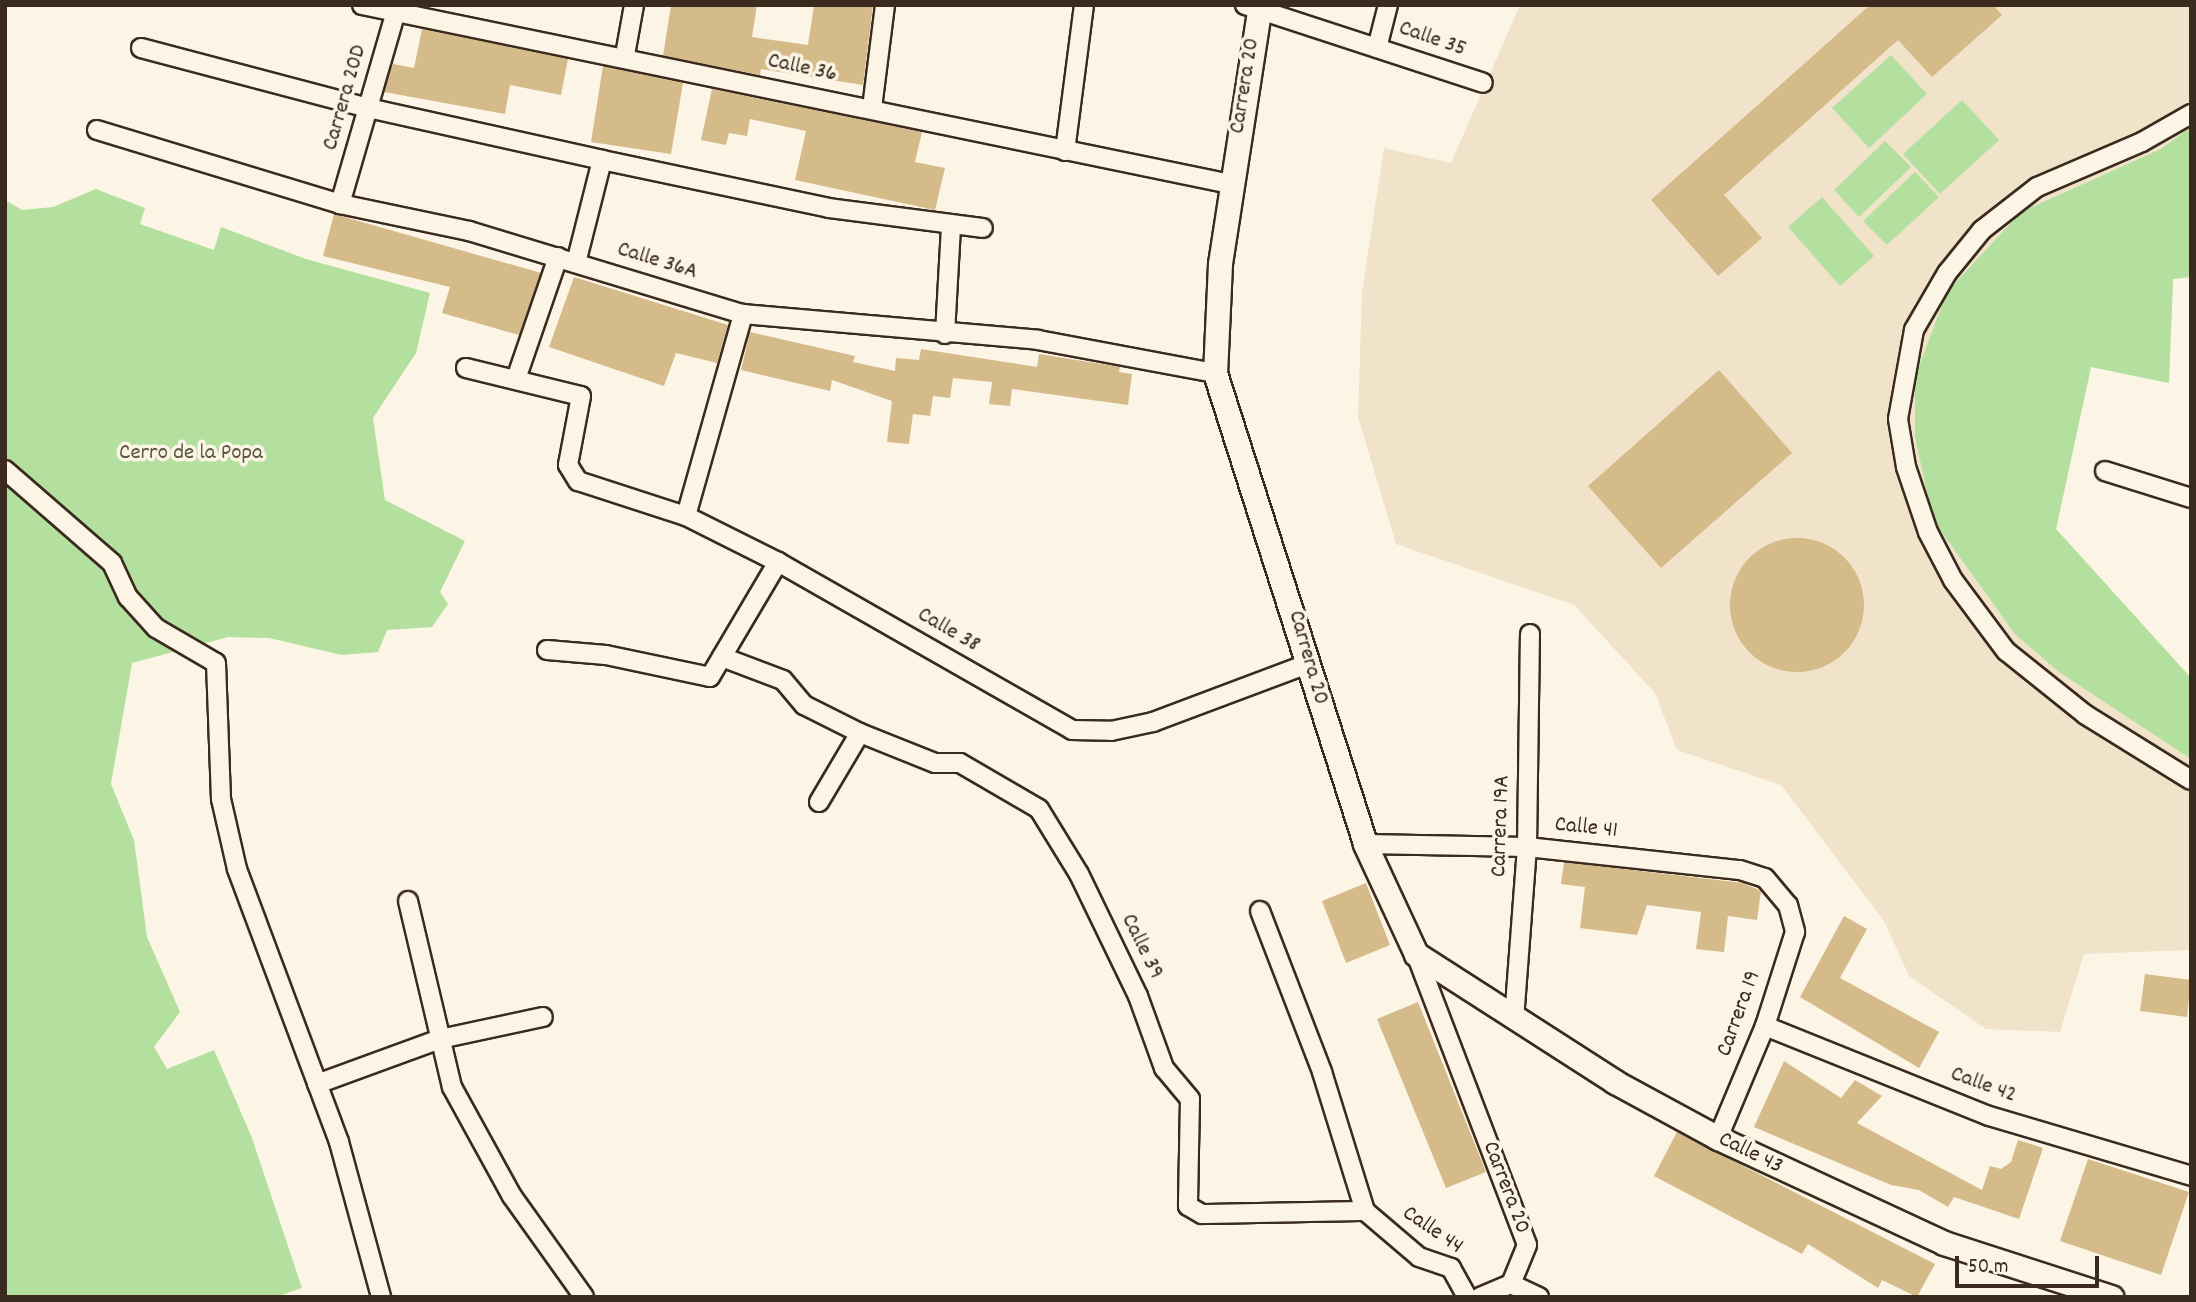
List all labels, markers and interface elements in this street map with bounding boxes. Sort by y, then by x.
street label: Calle 35 [1395,16,1469,64]
street label: Carrera 20 [1225,36,1267,136]
street label: Carrera 20D [318,42,374,154]
street label: Calle 36 [765,48,839,90]
street label: Calle 36A [614,237,700,287]
park label: Cerro de la Popa [119,440,263,468]
street label: Calle 38 [912,602,984,660]
street label: Carrera 20 [1280,608,1334,708]
street label: Carrera 19A [1486,775,1518,877]
street label: Calle 41 [1553,812,1619,846]
street label: Calle 39 [1113,910,1169,984]
street label: Carrera 19 [1712,967,1768,1061]
street label: Calle 42 [1946,1061,2020,1111]
street label: Calle 43 [1713,1127,1787,1181]
street label: Carrera 20 [1475,1138,1535,1238]
street label: Calle 44 [1396,1201,1468,1261]
scale bar [1958,1242,2102,1286]
text: 50 m [1968,1253,2008,1283]

